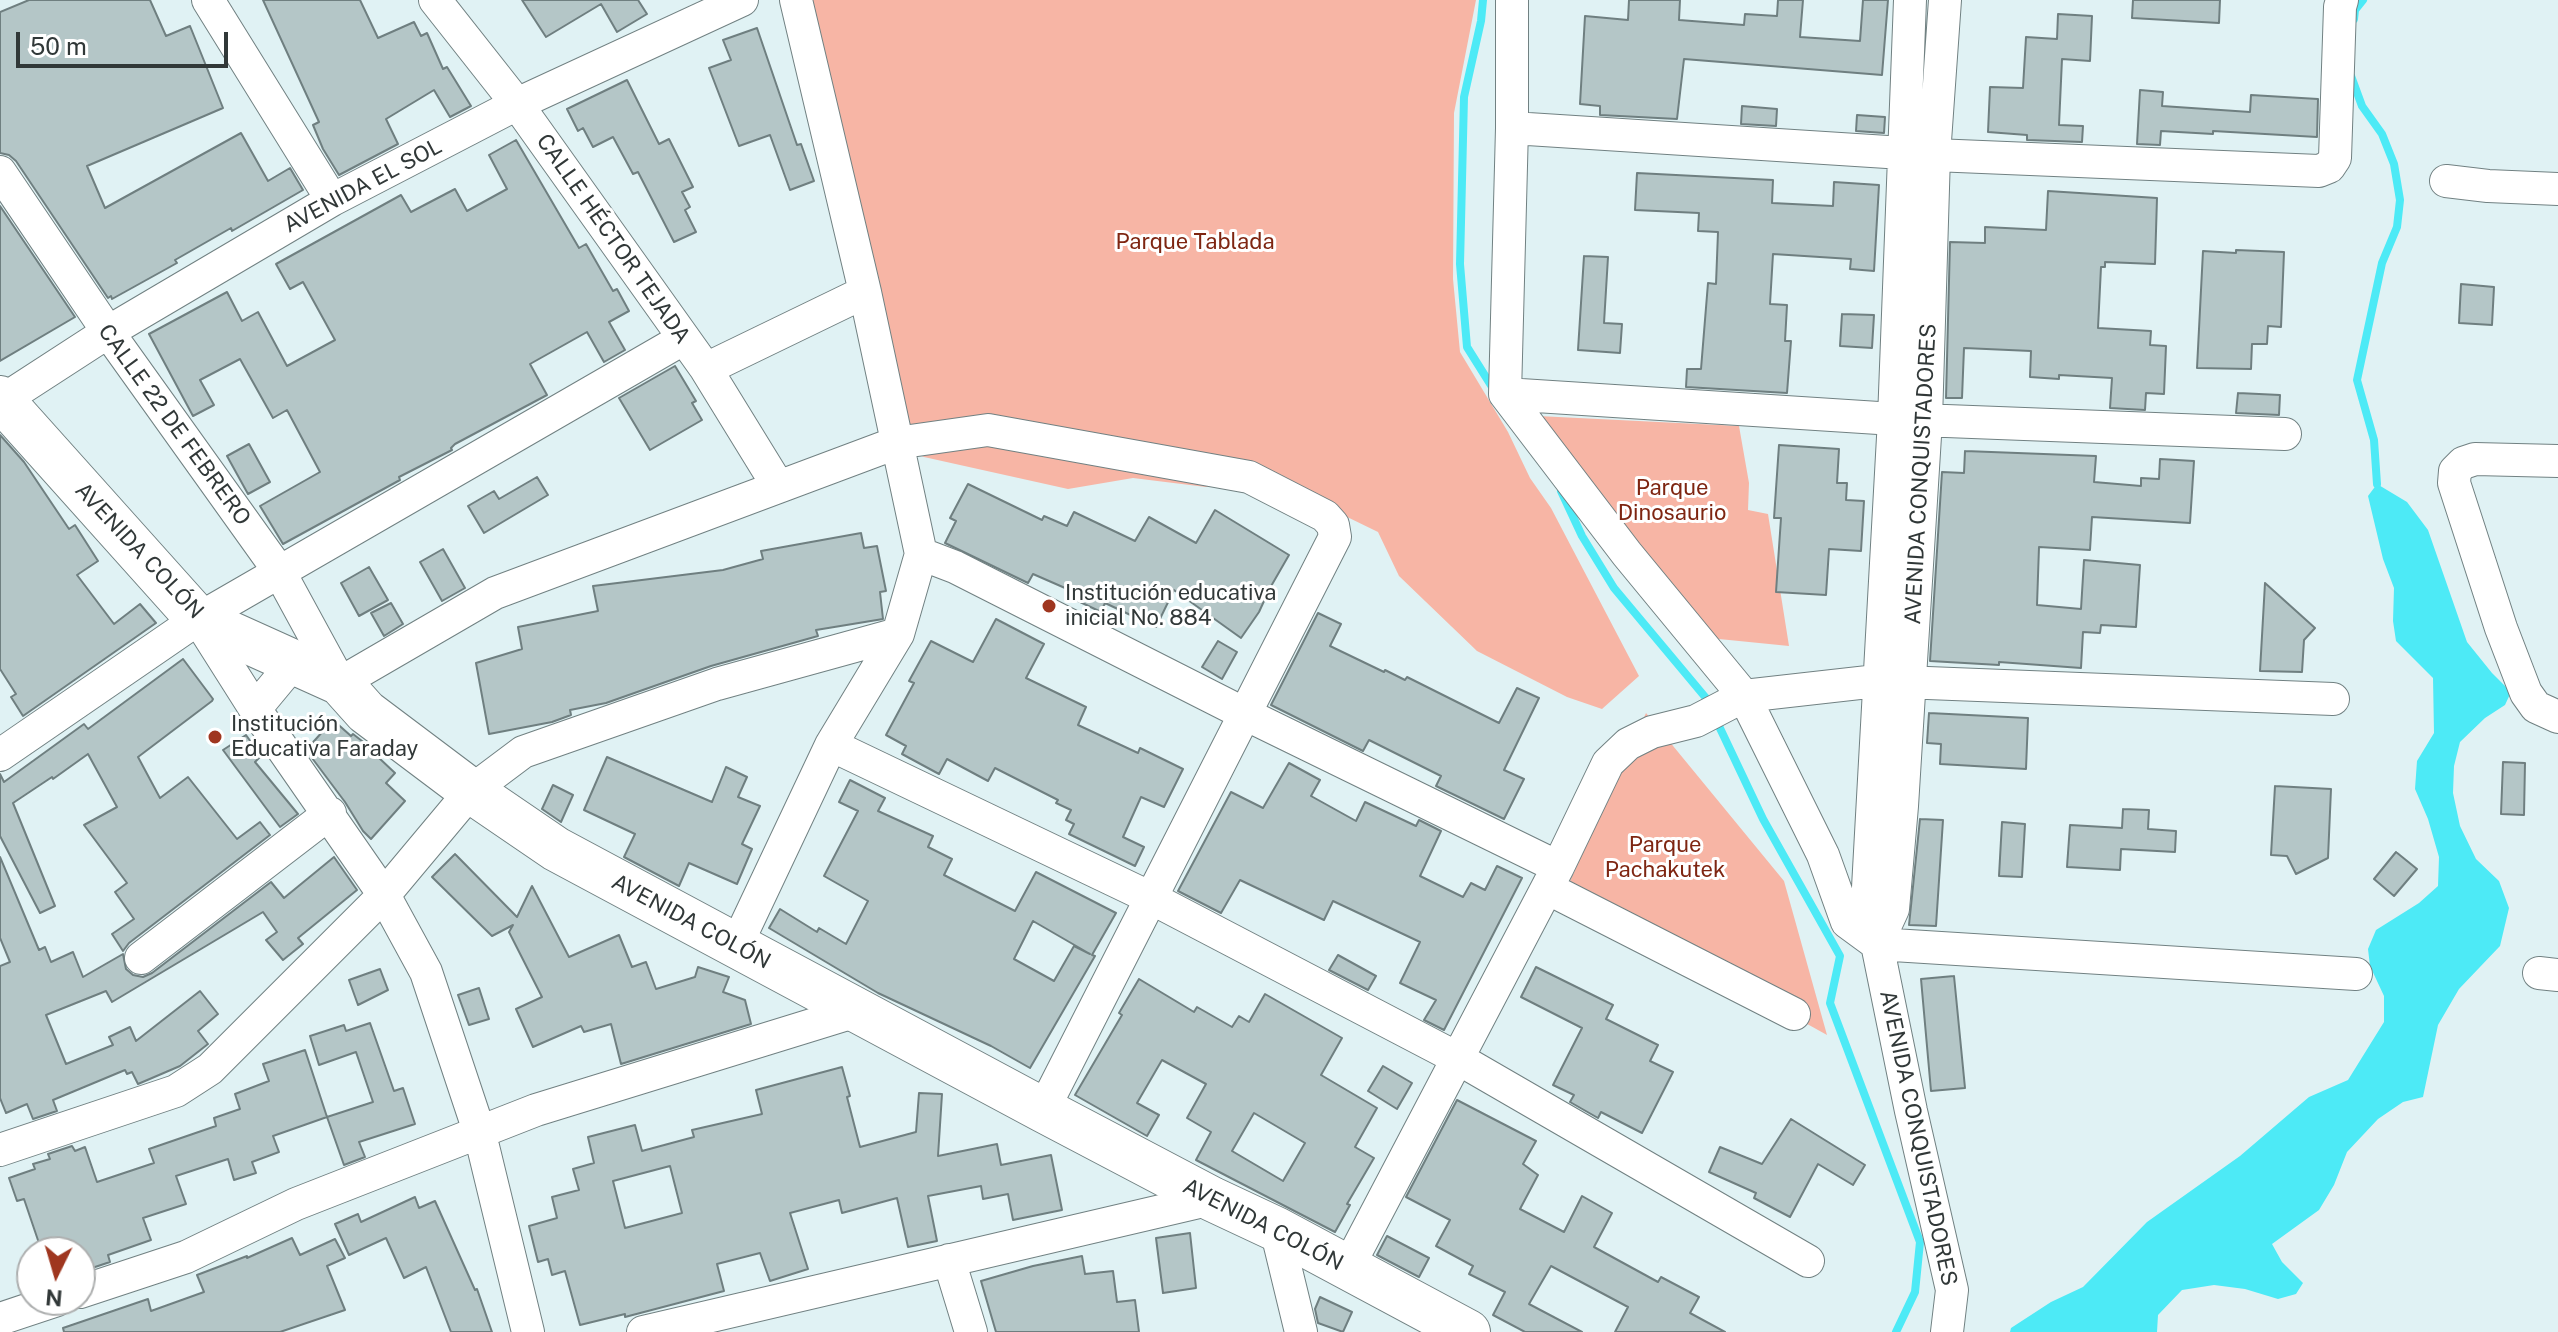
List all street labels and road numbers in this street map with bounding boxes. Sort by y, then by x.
street label: CALLE HÉCTOR TEJADA [530,129,696,349]
street label: AVENIDA EL SOL [279,133,447,239]
street label: CALLE 22 DE FEBRERO [92,319,256,531]
street label: AVENIDA CONQUISTADORES [1900,323,1942,625]
street label: AVENIDA COLÓN [69,477,209,625]
street label: AVENIDA COLÓN [607,869,775,975]
street label: AVENIDA CONQUISTADORES [1874,988,1962,1288]
street label: AVENIDA COLÓN [1178,1173,1348,1277]

